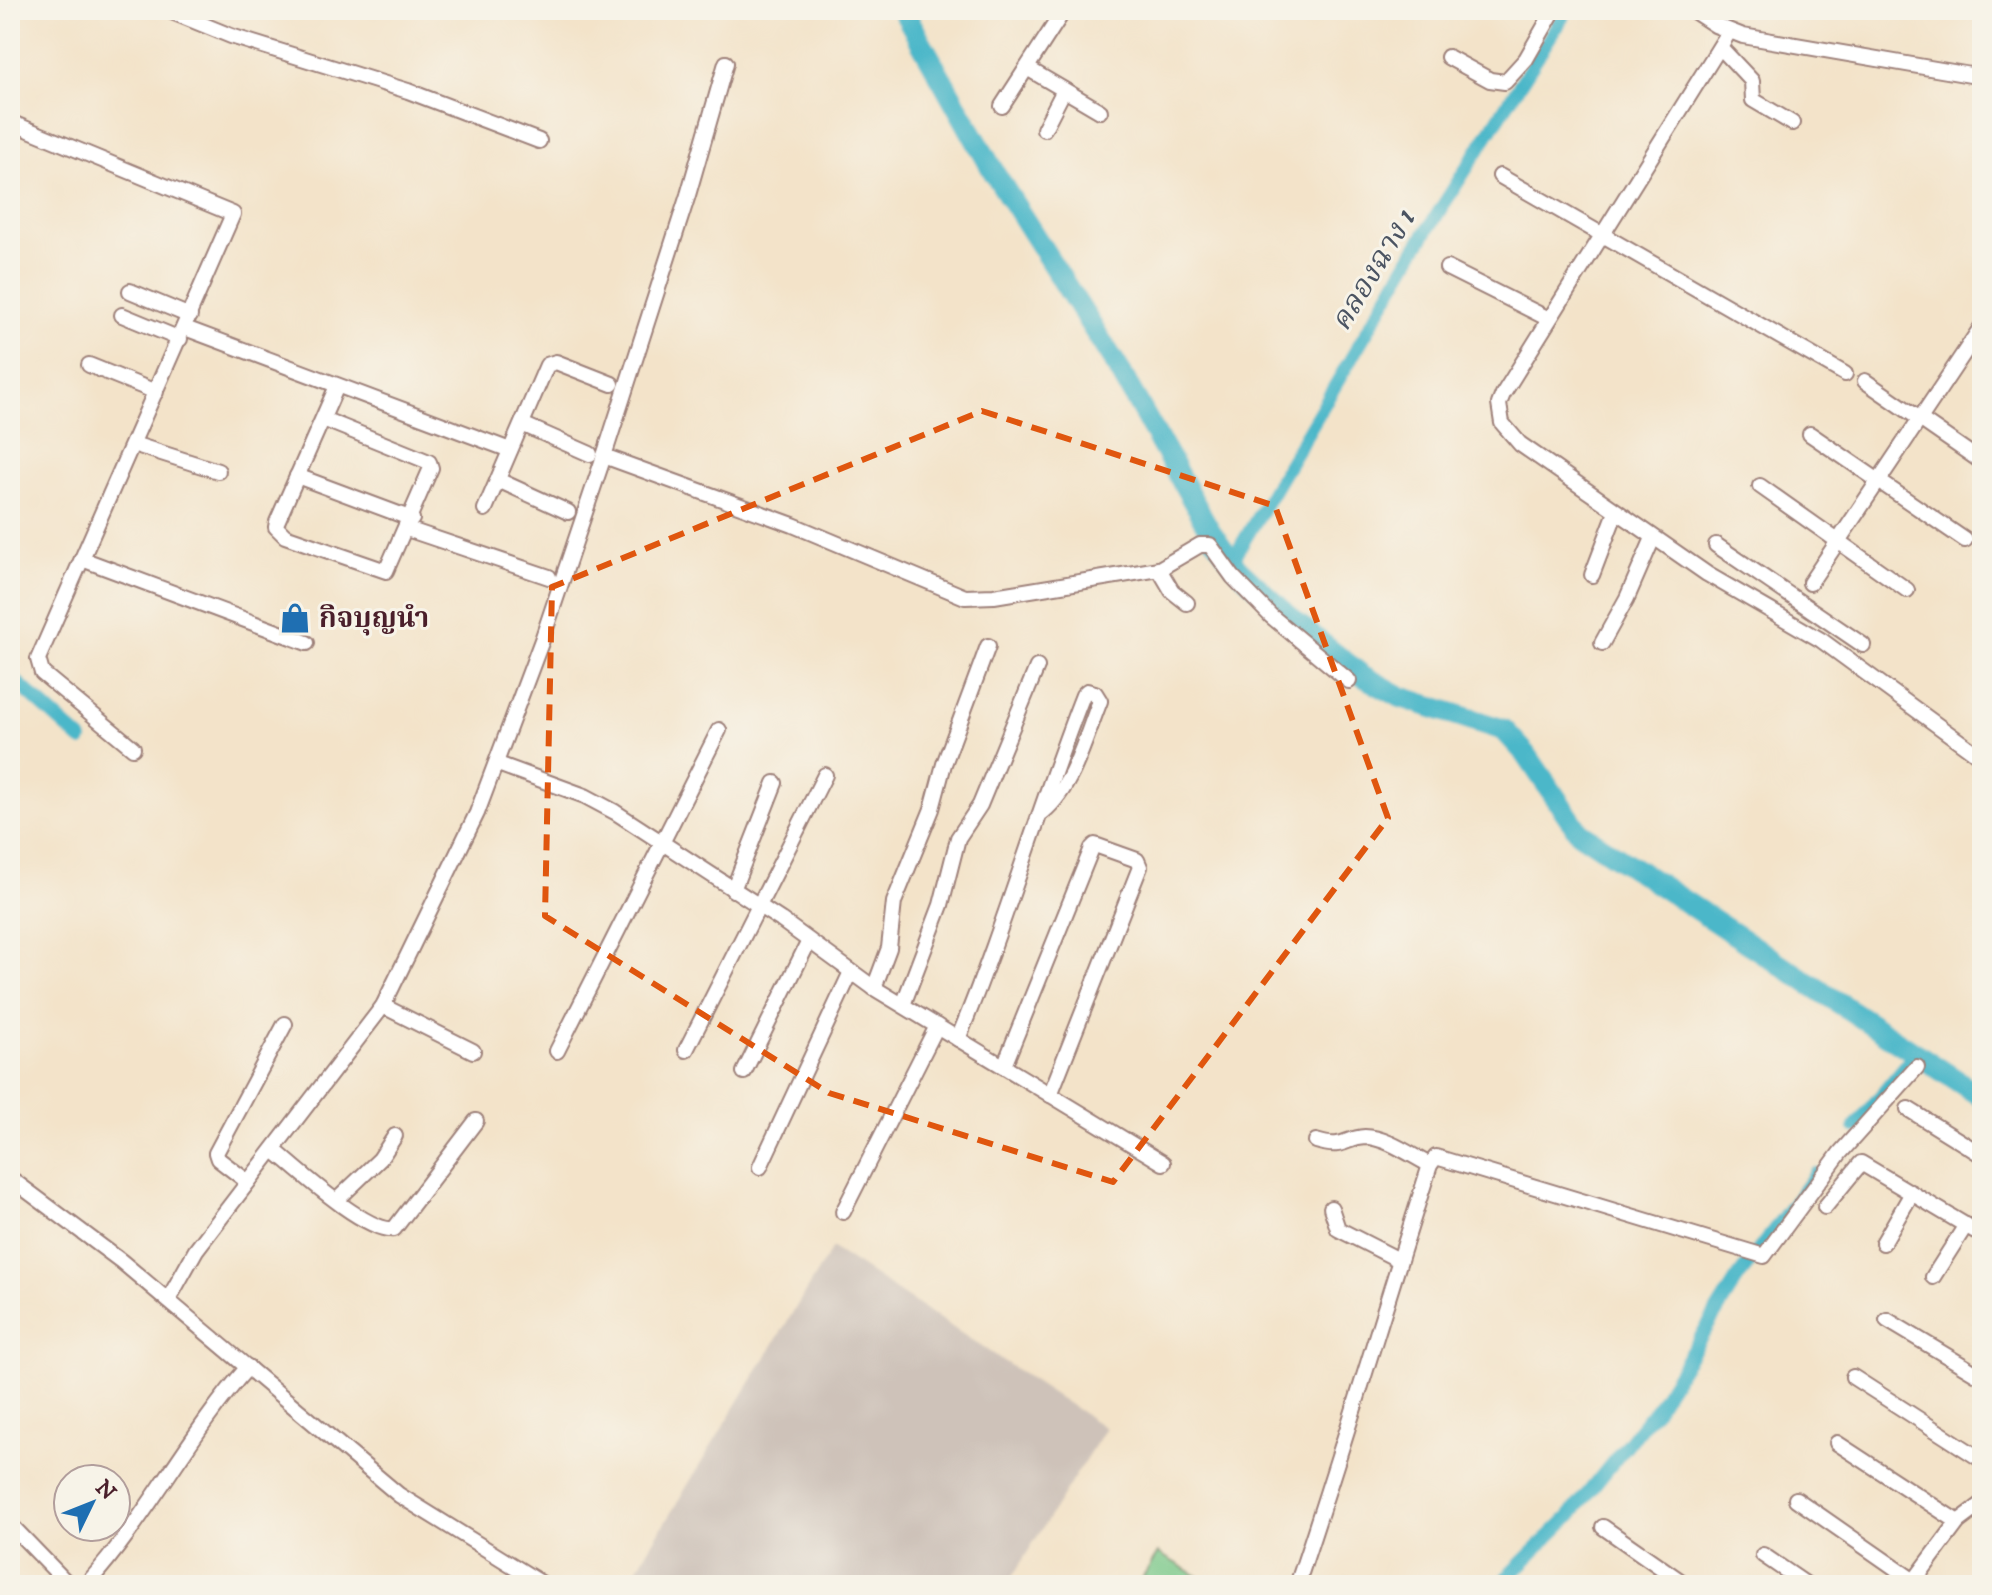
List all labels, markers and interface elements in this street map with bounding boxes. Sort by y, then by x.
water label: คลองฉาง 1 [1323,202,1425,338]
shop icon: กิจบุญนำ [278,601,312,635]
place label: กิจบุญนำ [319,601,429,636]
north arrow [52,1463,132,1543]
text: N [89,1475,122,1506]

